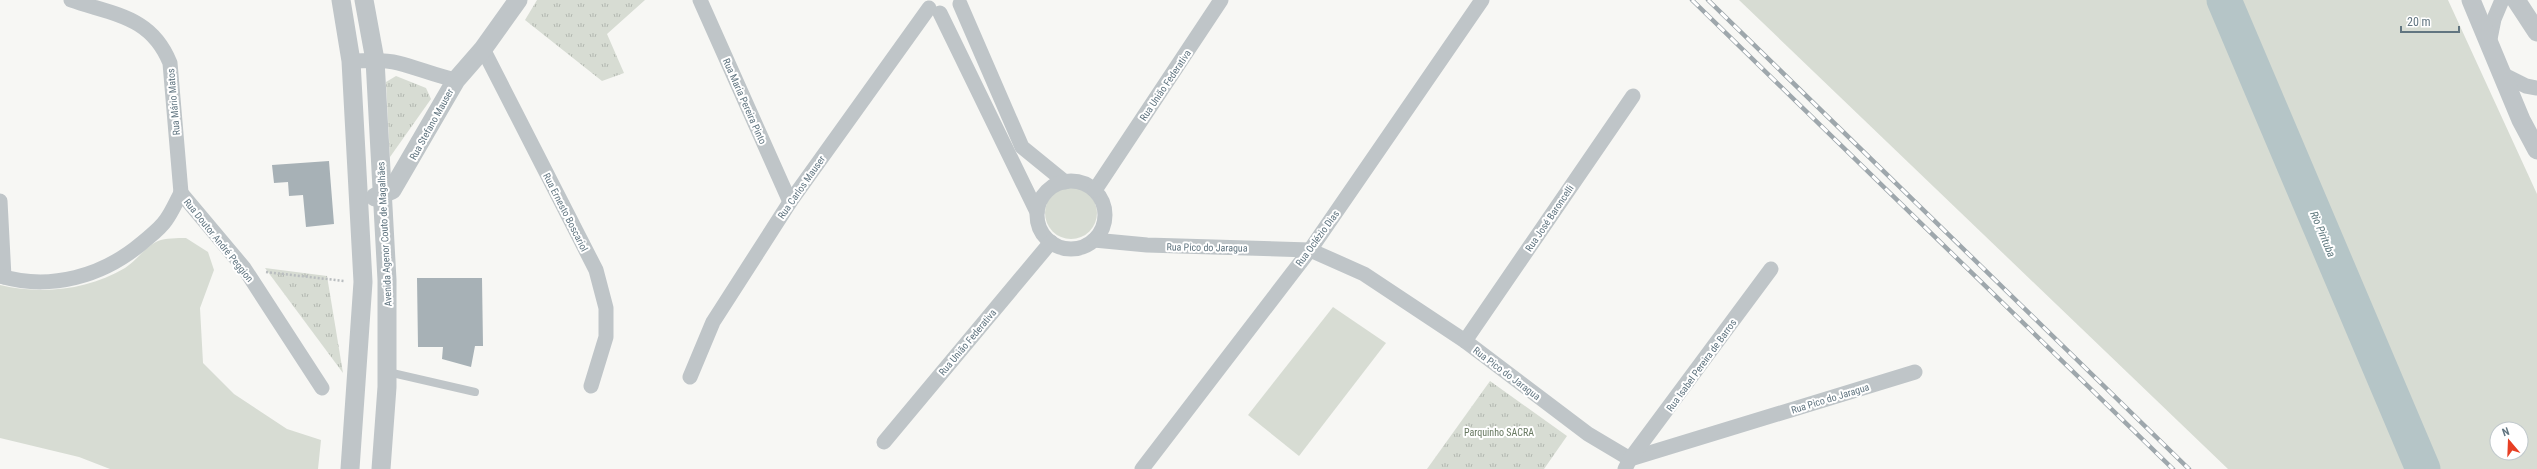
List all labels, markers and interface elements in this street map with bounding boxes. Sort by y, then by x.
scale bar [2401,8,2459,34]
text: 20 m [2407,15,2431,29]
street label: Rua União Federativa [1138,48,1193,123]
street label: Rua Maria Pereira Pinto [721,57,768,146]
street label: Rua Mário Matos [165,68,182,136]
street label: Rua Stefano Mauser [407,87,456,162]
street label: Rua Carlos Mauser [776,154,827,221]
street label: Avenida Agenor Couto de Magalhães [375,161,394,307]
street label: Rua Ernesto Boscariol [541,171,590,253]
street label: Rua José Baroncelli [1523,183,1576,254]
street label: Rua Doutor André Peggion [182,197,256,284]
street label: Rua Oclézio Dias [1293,208,1342,268]
water label: Rio Pirituba [2307,209,2338,259]
street label: Rua Pico do Jaragua [1166,241,1248,254]
street label: Rua União Federativa [936,307,998,378]
street label: Rua Isabel Pereira de Barros [1664,317,1739,413]
street label: Rua Pico do Jaragua [1471,345,1543,402]
street label: Rua Pico do Jaragua [1790,381,1871,416]
north arrow [2489,421,2529,461]
text: N [2501,425,2511,439]
park label: Parquinho SACRA [1464,427,1534,438]

